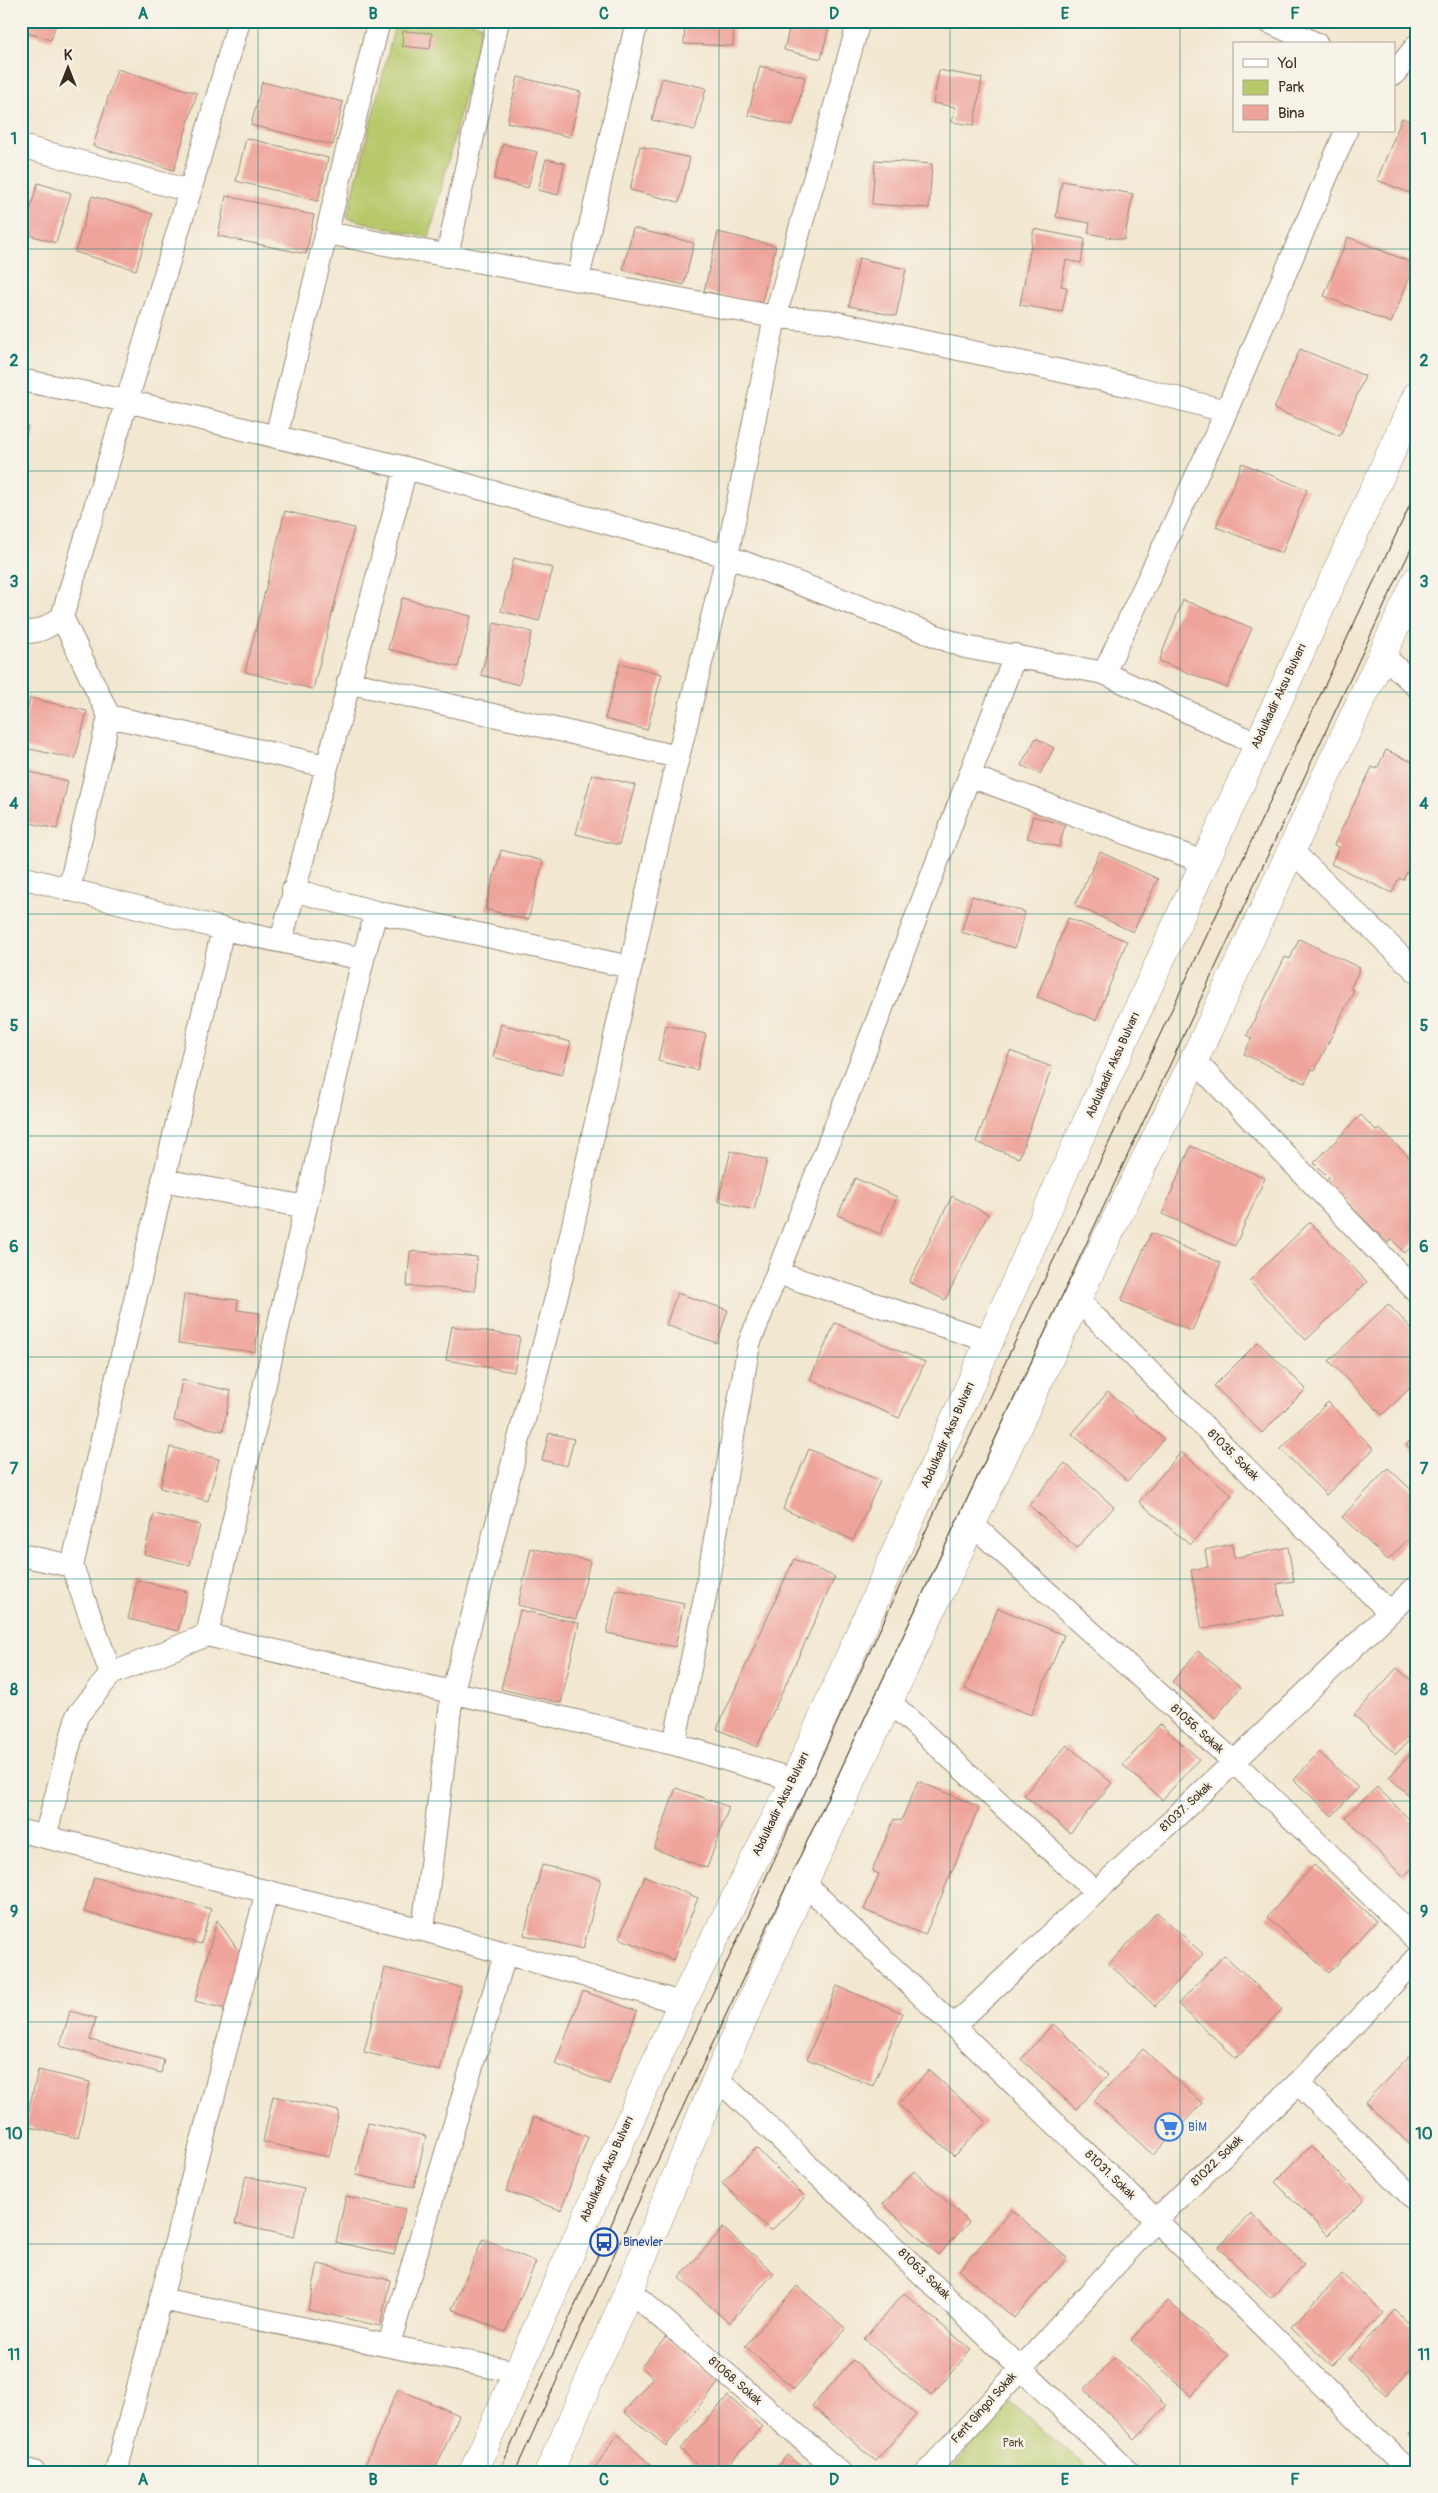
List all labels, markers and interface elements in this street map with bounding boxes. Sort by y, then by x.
text: A [138,4,149,24]
text: B [368,4,378,24]
text: C [599,4,609,24]
text: D [829,4,839,24]
text: E [1061,4,1070,24]
text: F [1290,4,1300,24]
north arrow [42,42,92,92]
legend [1233,42,1396,132]
text: K [64,47,73,64]
text: Yol [1277,54,1297,73]
text: Park [1278,78,1305,97]
text: Bina [1278,104,1305,123]
text: 1 [11,129,17,149]
text: 1 [1421,129,1427,149]
text: 2 [10,351,19,371]
text: 2 [1420,351,1429,371]
text: 3 [10,572,19,592]
text: 3 [1420,572,1429,592]
street label: Abdulkadir Aksu Bulvarı [1248,641,1310,751]
text: 4 [9,794,19,814]
text: 4 [1419,794,1429,814]
street label: Abdulkadir Aksu Bulvarı [1083,1010,1143,1120]
text: 5 [10,1016,19,1036]
text: 5 [1420,1016,1429,1036]
text: 6 [9,1237,19,1257]
text: 6 [1419,1237,1429,1257]
street label: Abdulkadir Aksu Bulvarı [918,1380,978,1490]
street label: 81035. Sokak [1204,1426,1262,1484]
text: 7 [10,1459,19,1479]
text: 7 [1420,1459,1429,1479]
text: 8 [10,1680,18,1700]
text: 8 [1420,1680,1428,1700]
street label: 81056. Sokak [1167,1701,1227,1757]
street label: Abdulkadir Aksu Bulvarı [749,1749,813,1859]
street label: 81037. Sokak [1157,1779,1215,1835]
text: 9 [10,1902,18,1922]
text: 9 [1420,1902,1428,1922]
supermarket icon: BİM [1154,2112,1184,2142]
street label: Abdulkadir Aksu Bulvarı [577,2114,637,2224]
place label: BİM [1188,2119,1207,2135]
text: 10 [5,2124,23,2144]
text: 10 [1415,2124,1433,2144]
street label: 81022. Sokak [1188,2132,1246,2190]
street label: 81031. Sokak [1082,2147,1138,2203]
bus stop icon: Binevler [589,2227,619,2257]
place label: Binevler [623,2235,664,2250]
street label: 81063. Sokak [895,2245,953,2303]
text: 11 [8,2345,20,2365]
text: 11 [1418,2345,1430,2365]
street label: 81068. Sokak [705,2354,765,2408]
street label: Ferit Gingol Sokak [948,2369,1020,2447]
park label: Park [1002,2436,1024,2451]
text: A [138,2470,149,2490]
text: B [368,2470,378,2490]
text: C [599,2470,609,2490]
text: D [829,2470,839,2490]
text: E [1061,2470,1070,2490]
text: F [1290,2470,1300,2490]

